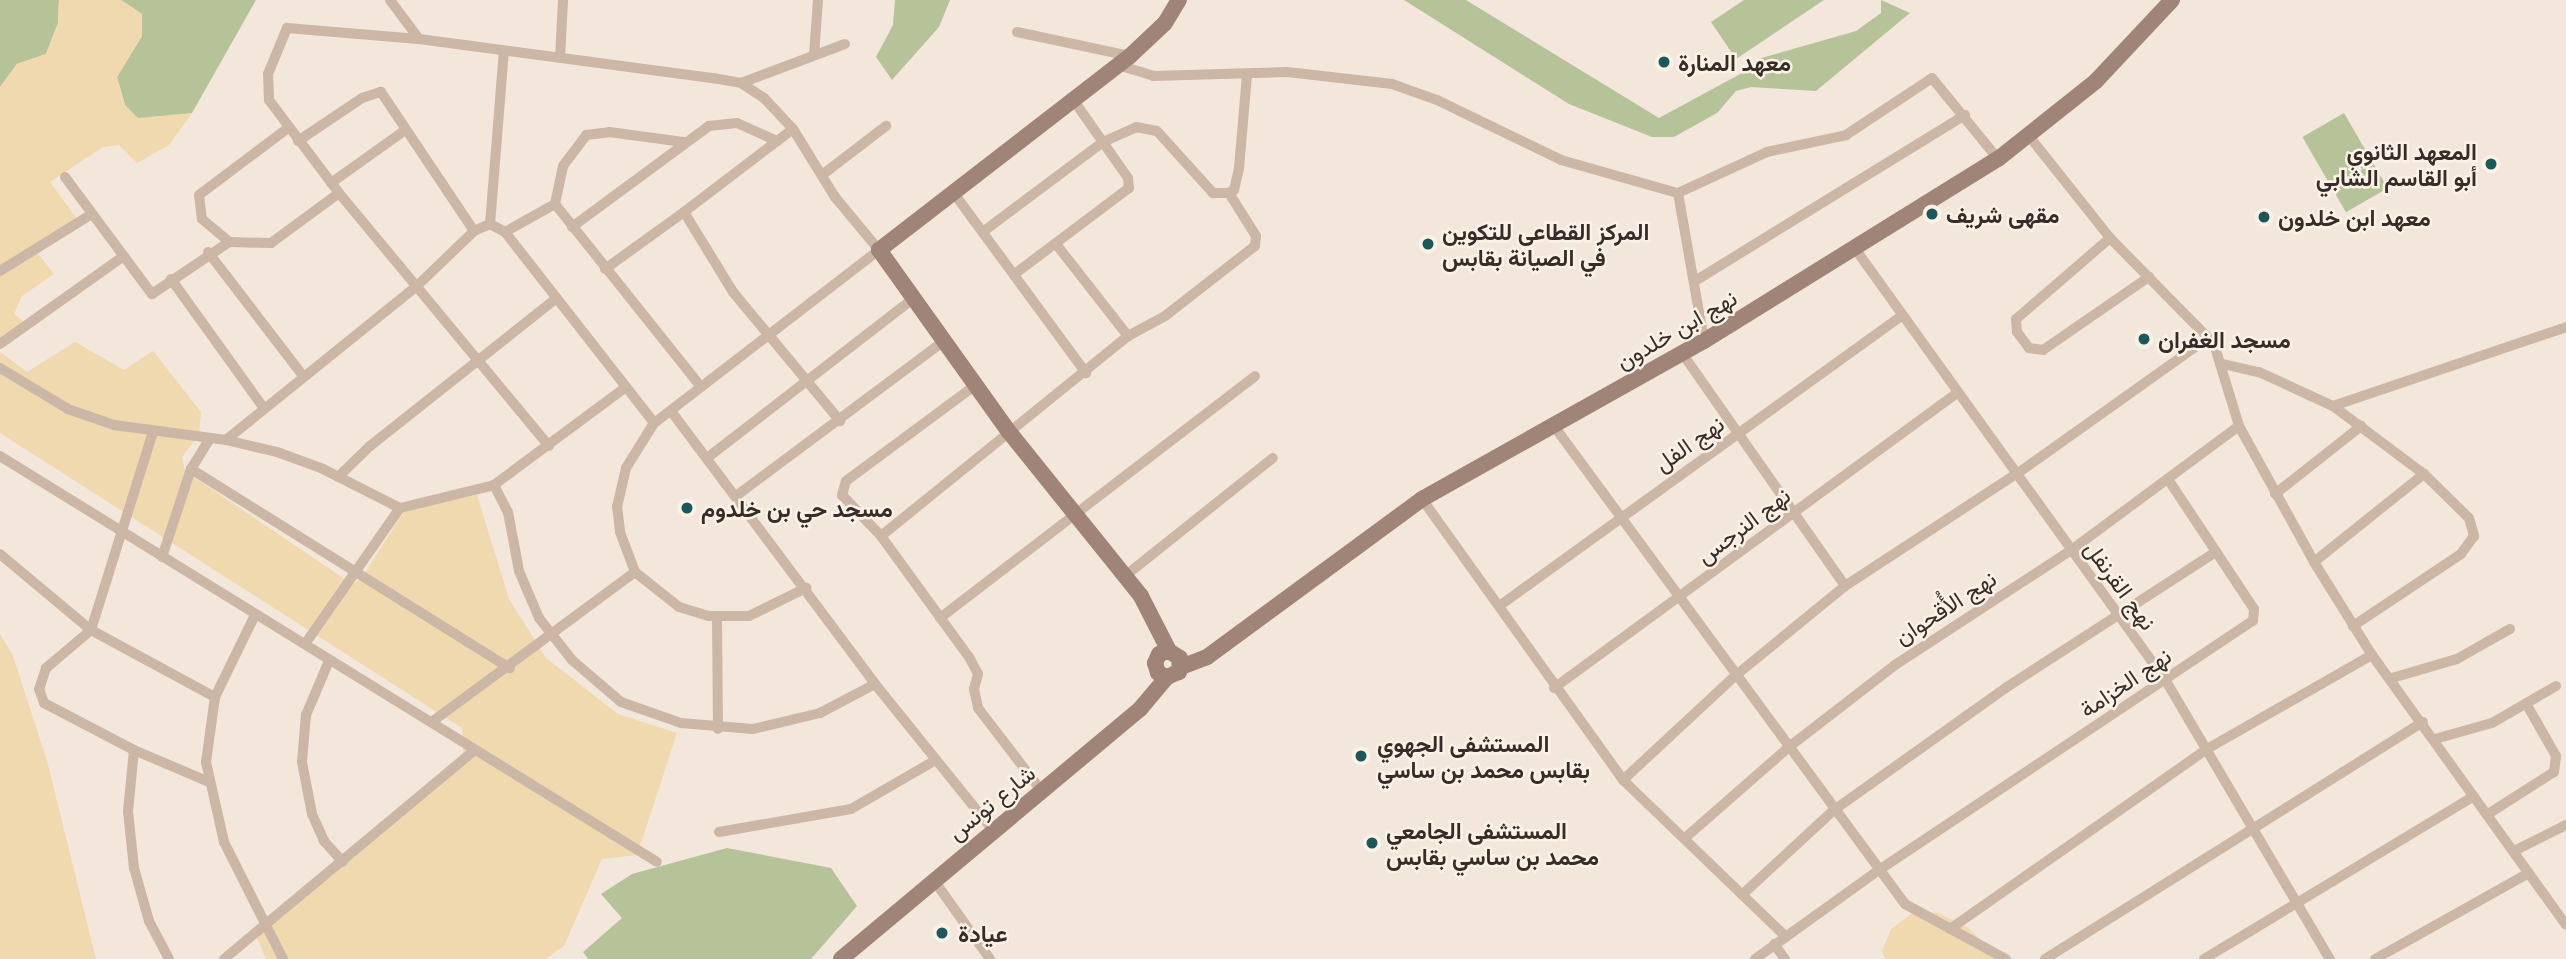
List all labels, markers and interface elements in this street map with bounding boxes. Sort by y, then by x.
place label: معهد المنارة [1678,48,1791,76]
marker: معهد المنارة [1656,54,1672,70]
place label: المعهد الثانوي أبو القاسم الشابي [2316,137,2477,191]
marker: المعهد الثانوي أبو القاسم الشابي [2483,156,2499,172]
place label: مقهى شريف [1946,200,2059,228]
place label: معهد ابن خلدون [2278,203,2431,231]
marker: مقهى شريف [1924,206,1940,222]
marker: معهد ابن خلدون [2256,209,2272,225]
place label: المركز القطاعى للتكوين في الصيانة بقابس [1442,217,1649,271]
marker: المركز القطاعى للتكوين في الصيانة بقابس [1420,236,1436,252]
street label: نهج ابن خلدون [1611,283,1741,375]
place label: مسجد الغفران [2158,325,2291,353]
marker: مسجد الغفران [2136,331,2152,347]
street label: نهج الفل [1649,409,1729,477]
street label: نهج النرجس [1691,481,1795,569]
place label: مسجد حي بن خلدوم [701,494,893,522]
marker: مسجد حي بن خلدوم [679,500,695,516]
street label: نهج القرنفل [2079,535,2163,635]
street label: نهج الأُقحوان [1889,564,2001,650]
street label: نهج الخزامة [2074,641,2176,723]
place label: المستشفى الجهوي بقابس محمد بن ساسي [1377,729,1590,783]
marker: المستشفى الجهوي بقابس محمد بن ساسي [1351,746,1371,766]
street label: شارع تونس [942,758,1040,846]
place label: المستشفى الجامعي محمد بن ساسي بقابس [1386,816,1599,870]
marker: المستشفى الجامعي محمد بن ساسي بقابس [1364,835,1380,851]
place label: عيادة [958,919,1008,947]
marker: عيادة [932,923,952,943]

